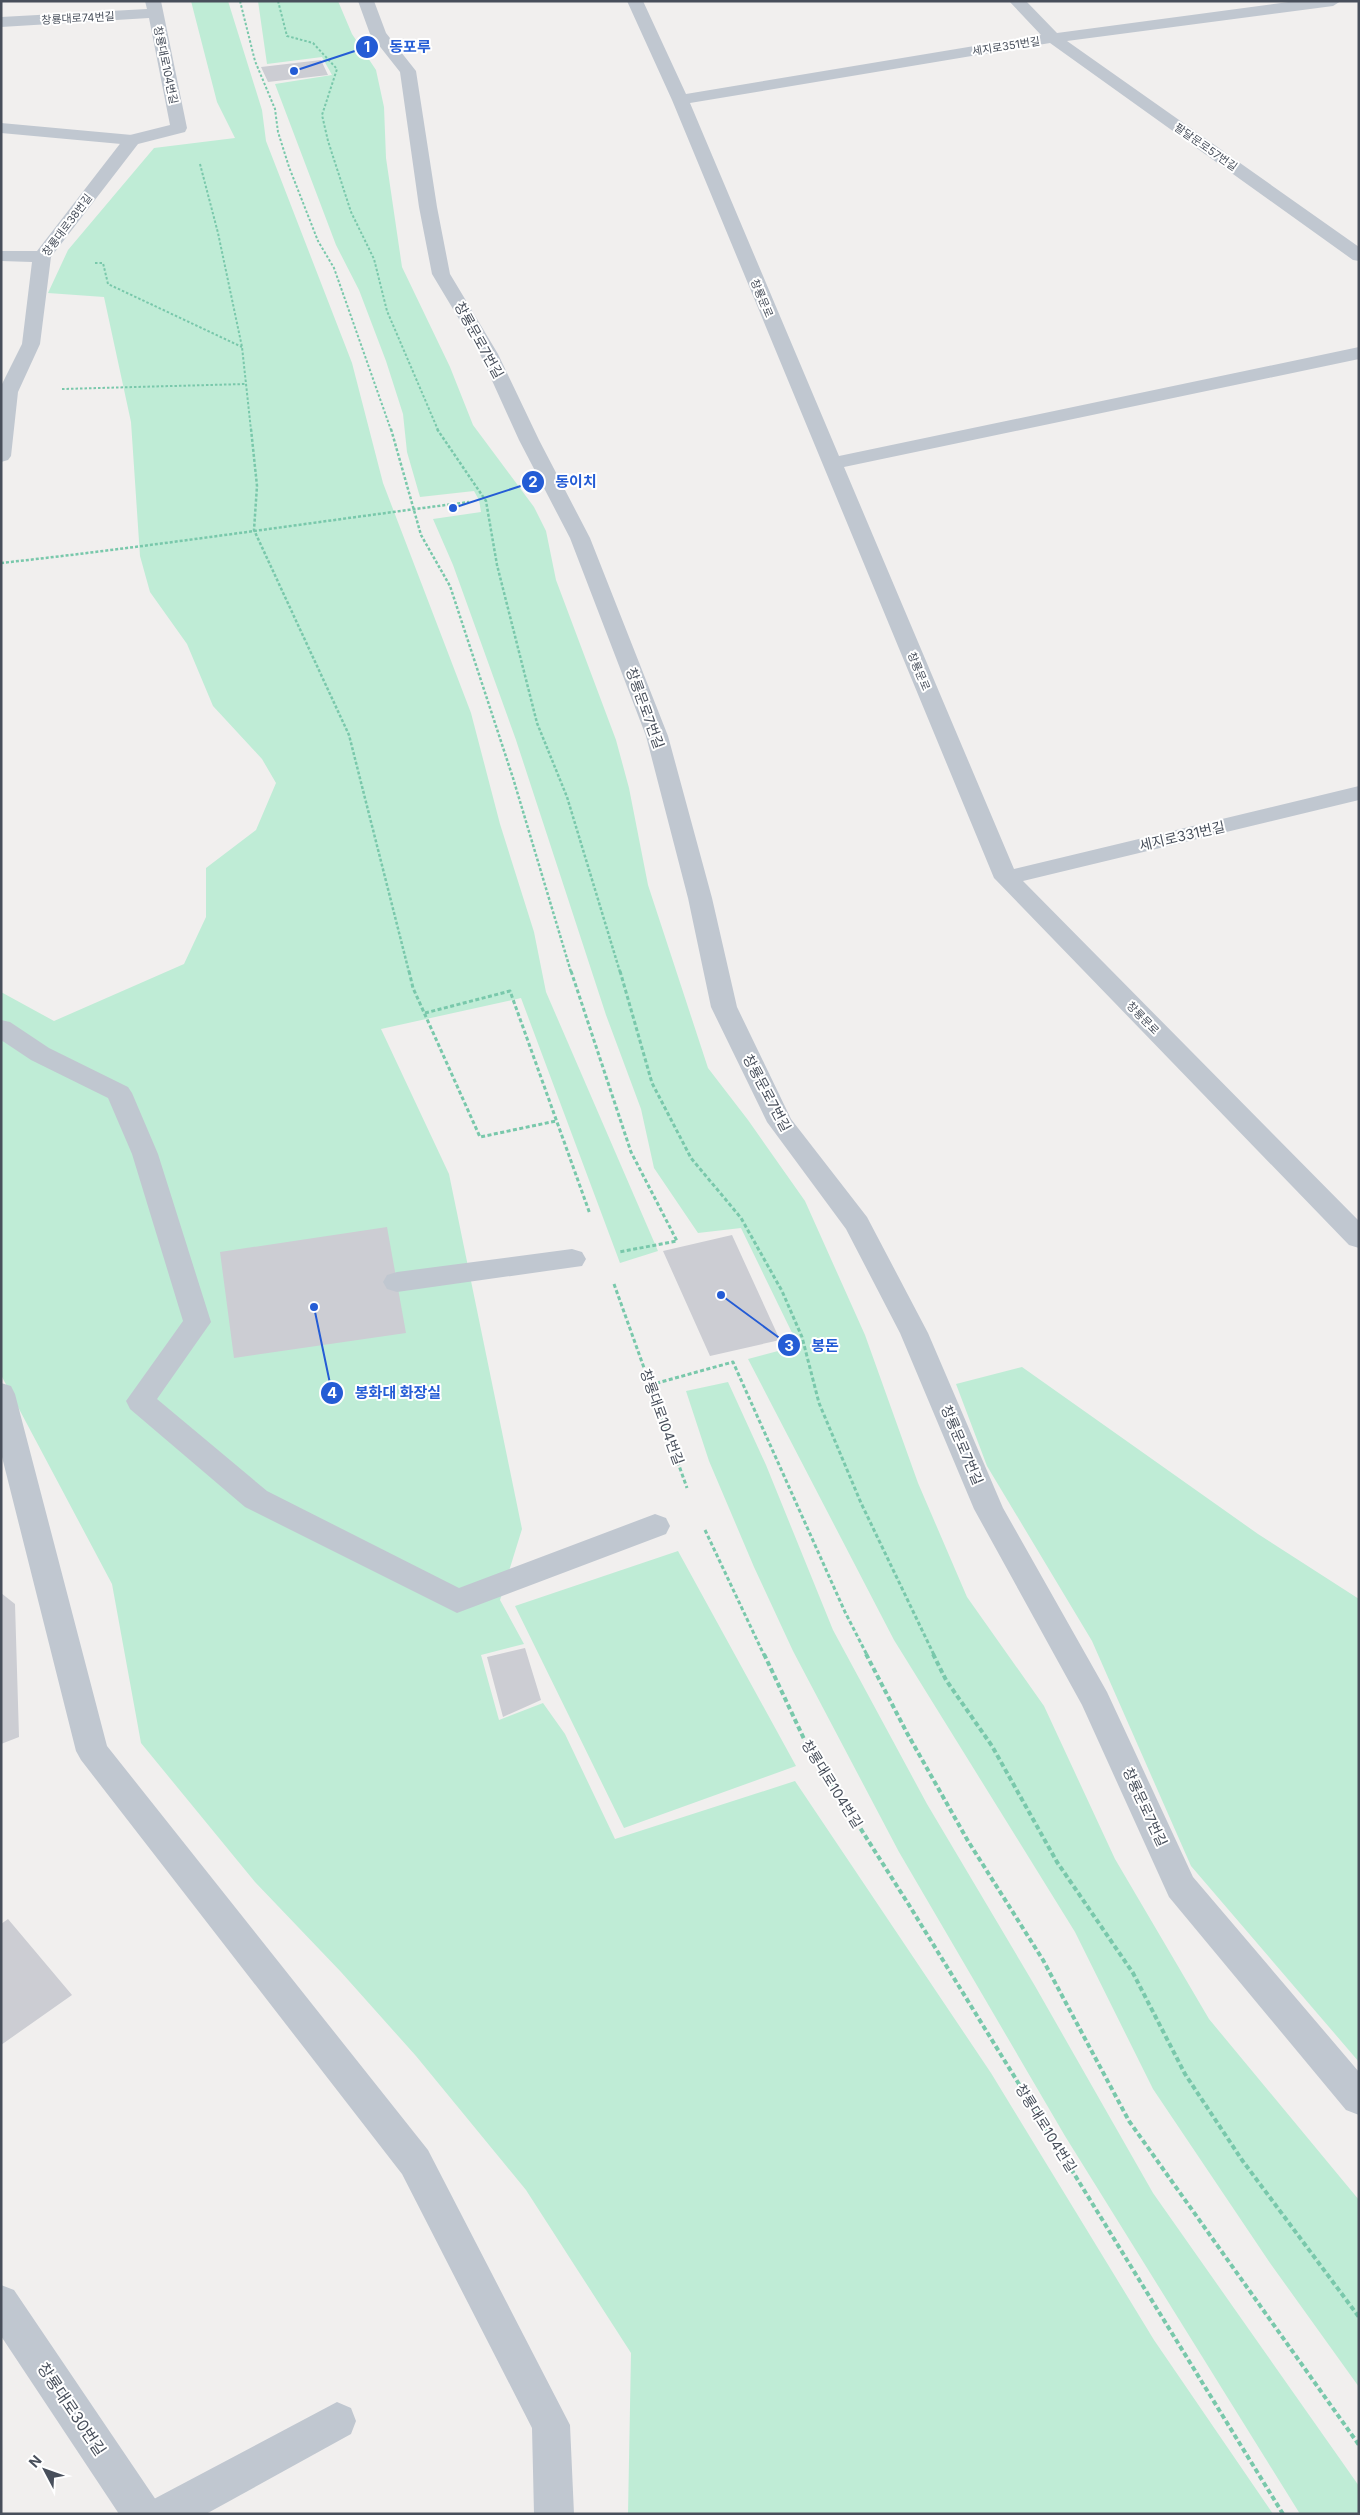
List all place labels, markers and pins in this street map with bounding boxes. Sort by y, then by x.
callout: 동포루 [354,32,441,62]
callout: 동이치 [521,467,607,497]
callout: 봉돈 [776,1330,849,1360]
callout: 봉화대 화장실 [319,1378,451,1408]

